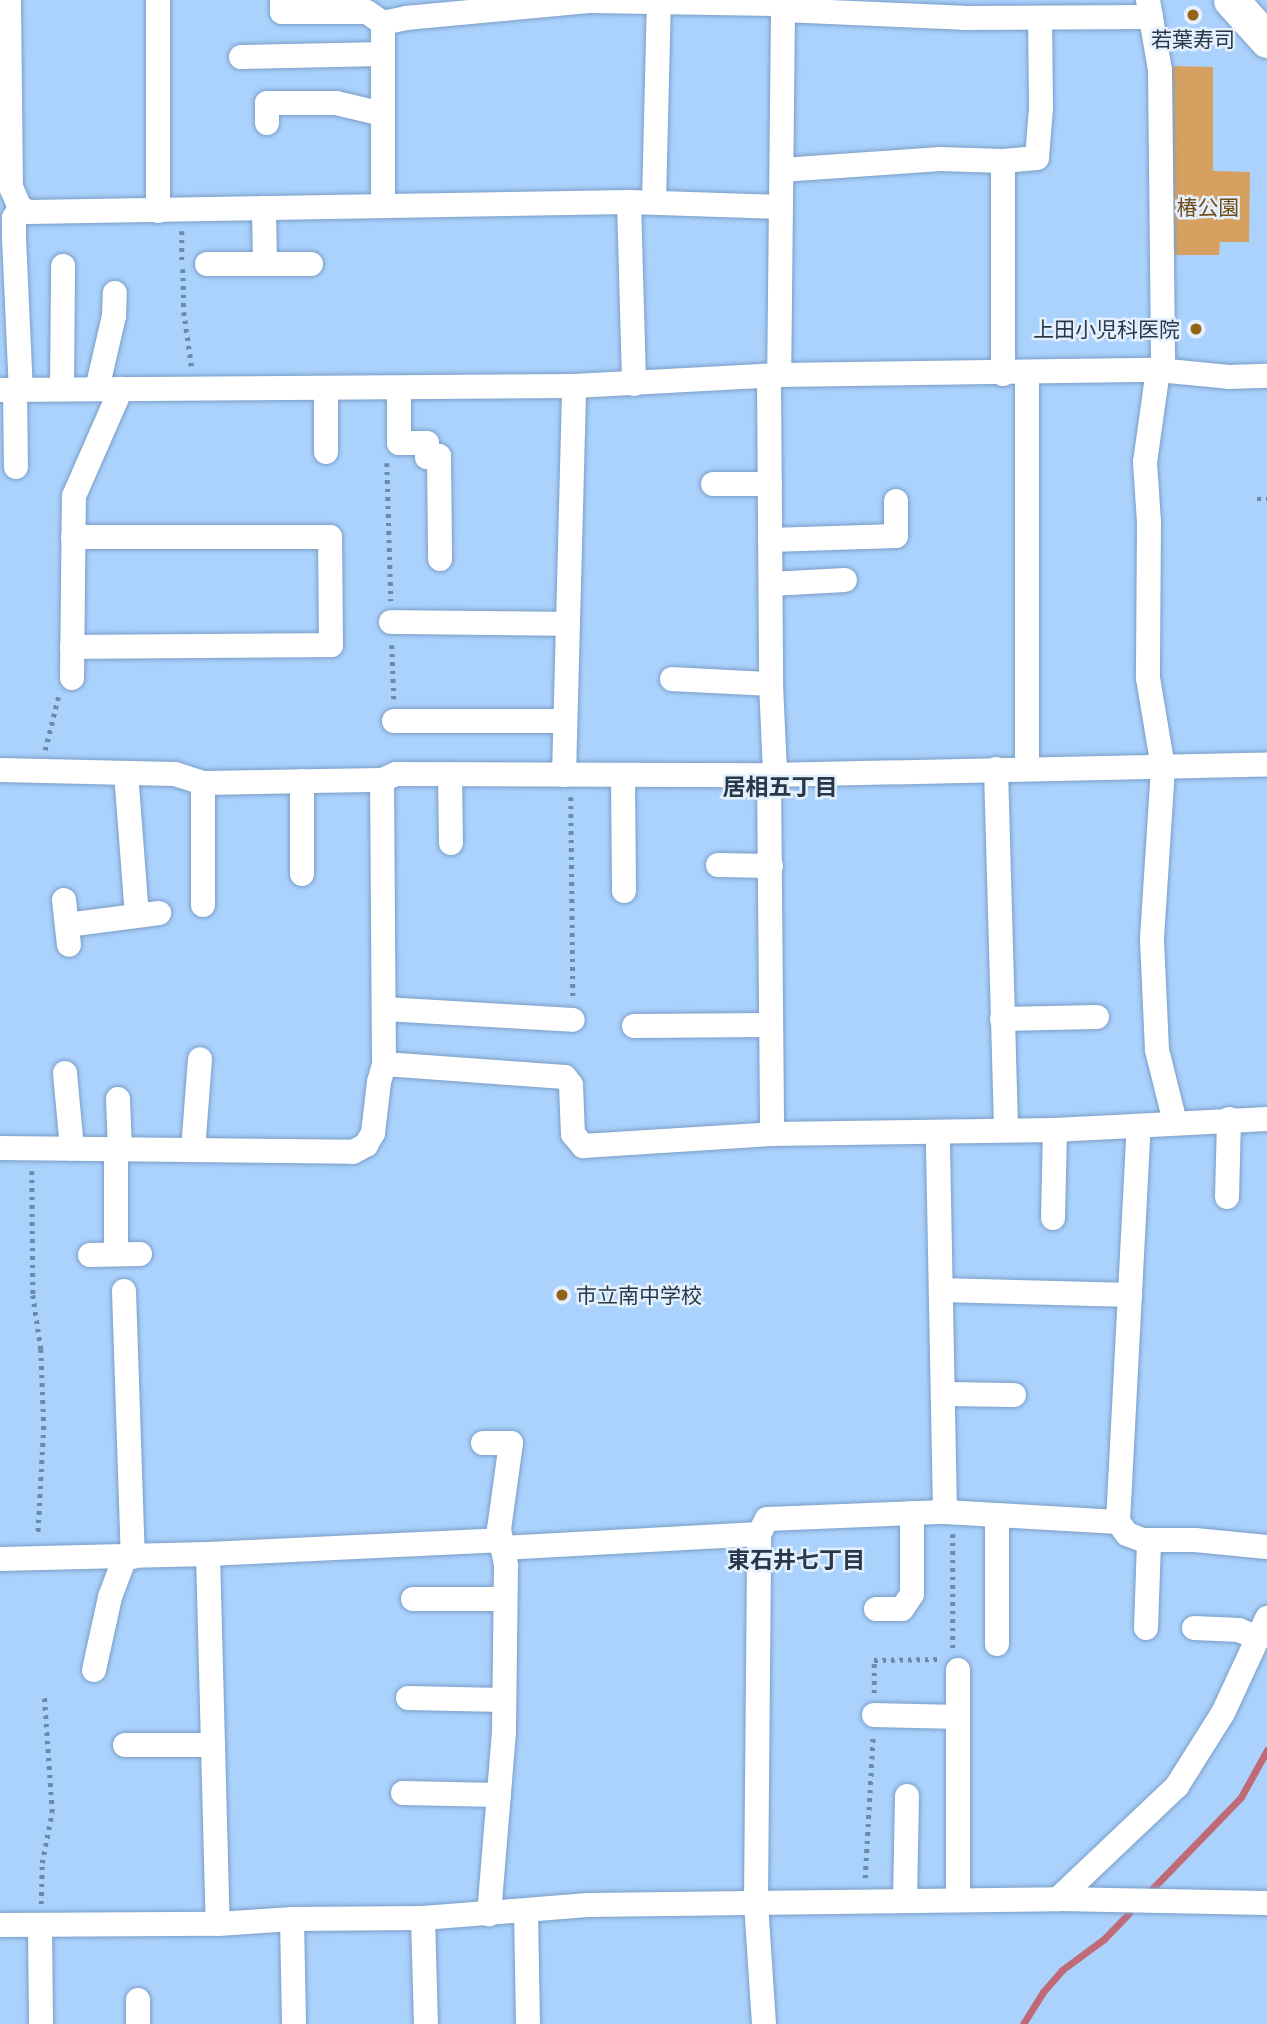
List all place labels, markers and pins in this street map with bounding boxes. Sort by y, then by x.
marker: 若葉寿司 [1185,7,1201,23]
place label: 若葉寿司 [1151,26,1235,52]
place label: 上田小児科医院 [1033,316,1180,342]
marker: 上田小児科医院 [1186,319,1206,339]
place label: 市立南中学校 [576,1282,702,1308]
marker: 市立南中学校 [554,1287,570,1303]

